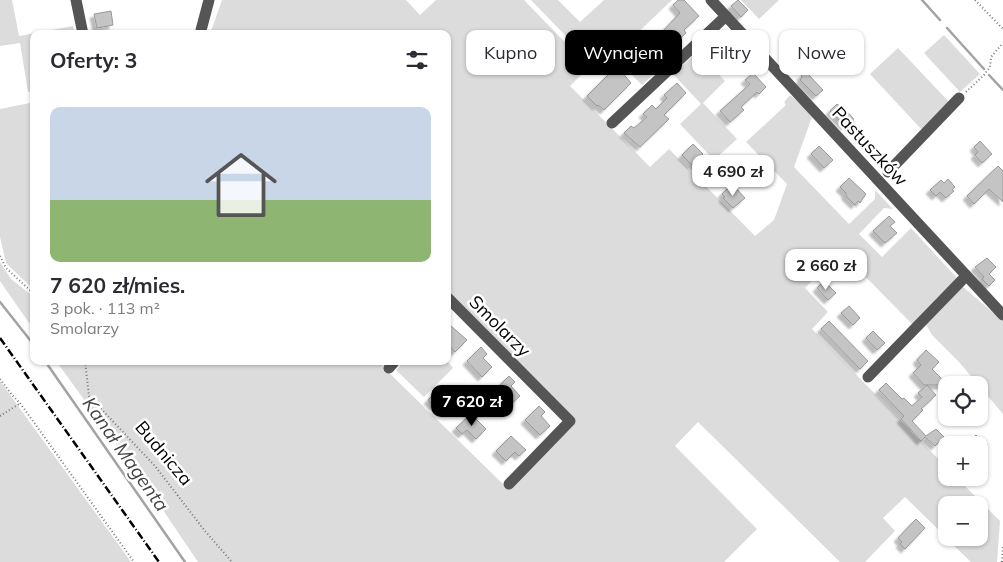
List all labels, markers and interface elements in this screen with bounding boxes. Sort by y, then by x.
chip: Kupno [466,30,555,75]
chip: Wynajem [565,30,682,75]
chip: Filtry [692,30,769,75]
chip: Nowe [779,30,864,75]
icon: filters [403,46,431,74]
text: Oferty: 3 [50,47,137,73]
street label: Pastuszków [827,101,913,191]
icon: home [196,140,286,230]
pin: 4 690 zł [681,154,785,197]
text: 4 690 zł [703,161,763,181]
pin: 2 660 zł [774,248,878,291]
text: 2 660 zł [796,255,856,275]
text: 7 620 zł/mies. [50,272,185,298]
street label: Smolarzy [464,290,536,362]
text: 3 pok. · 113 m² [50,298,160,318]
text: Smolarzy [50,318,119,338]
map controls [938,376,988,546]
button: locate [938,376,988,426]
pin: 7 620 zł [420,384,524,427]
text: 7 620 zł [442,391,502,411]
water label: Kanał Magenta [78,392,174,516]
street label: Budnicza [130,416,198,490]
button: + [938,436,988,486]
button: − [938,496,988,546]

